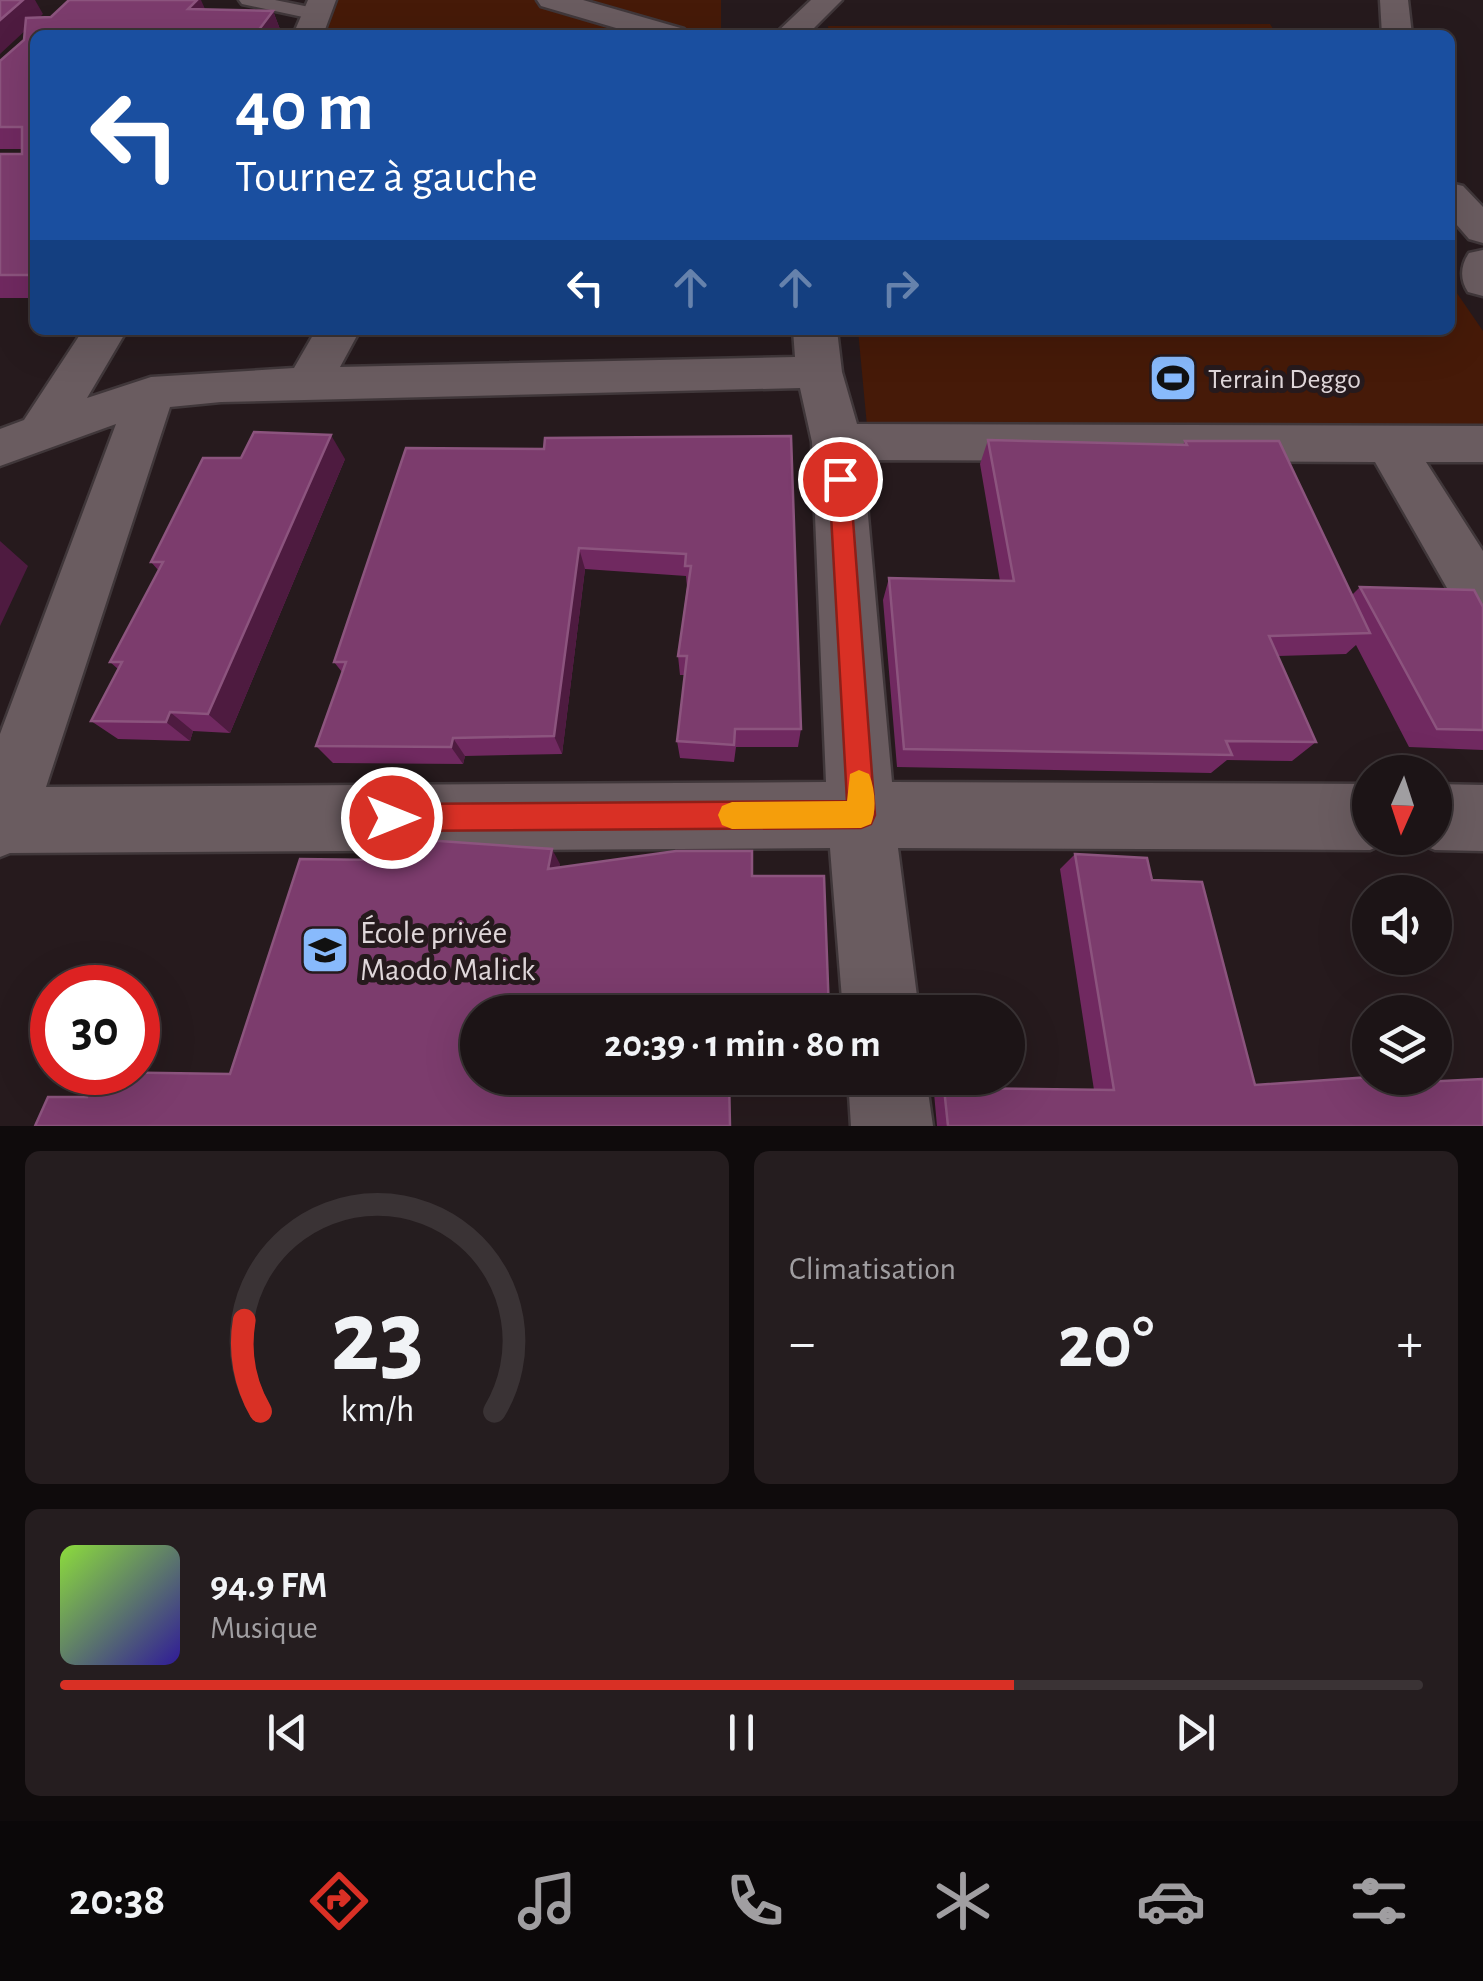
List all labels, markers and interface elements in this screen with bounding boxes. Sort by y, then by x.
icon: left [70,70,200,200]
text: 40 m [235,73,374,143]
text: Tournez à gauche [235,155,538,200]
icon: left [558,260,613,315]
icon: ahead [663,260,718,315]
icon: ahead [768,260,823,315]
icon: right [873,260,928,315]
sports icon: Terrain Deggo [1147,352,1199,404]
place label: Terrain Deggo [1208,366,1361,394]
pin [798,437,883,522]
icon: arrive [813,452,868,507]
north arrow [1352,755,1452,855]
map controls [1352,755,1452,1095]
position arrow [340,766,444,870]
button: sound [1352,875,1452,975]
place label: École privée Maodo Malick [360,914,536,986]
school or university icon: École privée Maodo Malick [299,924,351,976]
speed limit sign: 30 [30,965,160,1095]
button: layers [1352,995,1452,1095]
text: 20:39 · 1 min · 80 m [604,1026,881,1064]
text: Climatisation [789,1253,956,1285]
text: 23 [330,1286,424,1390]
text: 20° [1058,1306,1154,1381]
text: − [789,1316,815,1371]
text: + [1397,1316,1423,1371]
text: km/h [340,1392,414,1428]
text: 94.9 FM [210,1567,328,1605]
text: Musique [210,1612,318,1644]
icon: previous [260,1705,315,1760]
icon: pause [714,1705,769,1760]
icon: next [1168,1705,1223,1760]
icon: directions [304,1866,374,1936]
icon: music [512,1866,582,1936]
icon: phone [720,1866,790,1936]
icon: climate [928,1866,998,1936]
icon: car [1136,1866,1206,1936]
icon: filters [1344,1866,1414,1936]
text: 20:38 [69,1878,166,1923]

